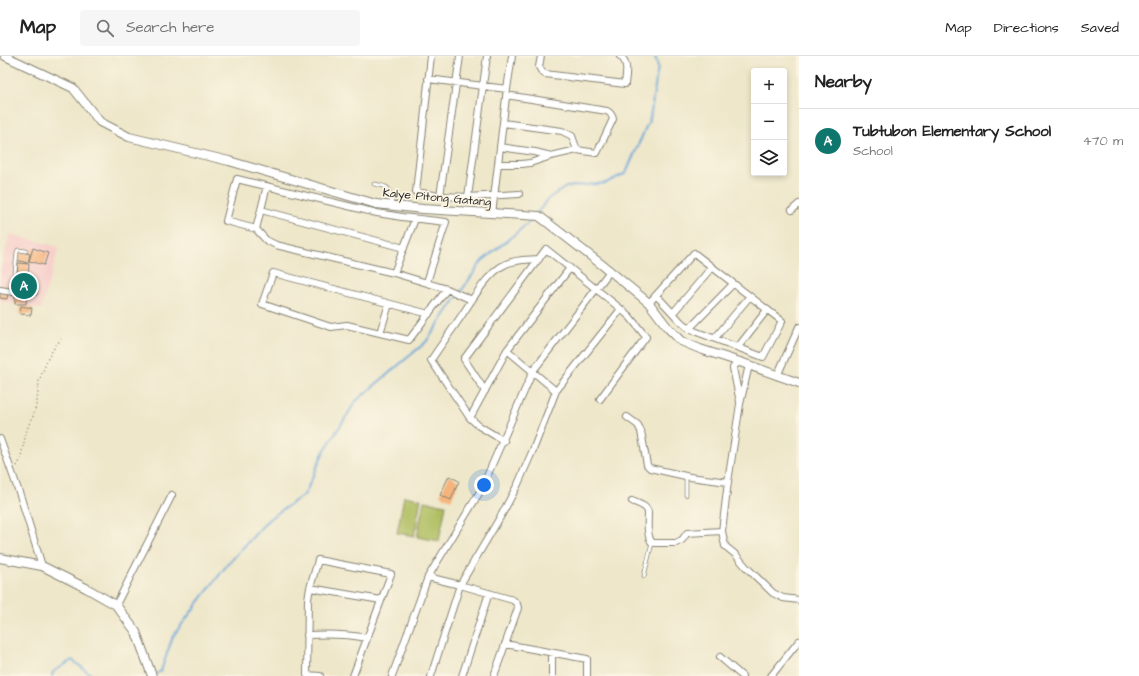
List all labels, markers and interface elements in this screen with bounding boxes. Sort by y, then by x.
search box [80,10,360,46]
text: Map [20,14,56,41]
icon: search [94,17,116,39]
text: Search here [126,17,215,38]
text: Map [945,18,972,38]
text: Directions [994,18,1059,38]
text: Saved [1081,18,1119,38]
map controls [751,68,787,176]
button: + [751,68,787,104]
text: Nearby [815,70,872,94]
button: − [751,104,787,140]
text: Tubtubon Elementary School [853,121,1051,142]
text: A [824,132,832,150]
text: 470 m [1083,132,1123,150]
button: layers [751,140,787,176]
text: School [853,142,893,160]
street label: Kalye Pitong Gatang [382,184,492,212]
pin: A [11,271,37,301]
your location [474,475,494,495]

